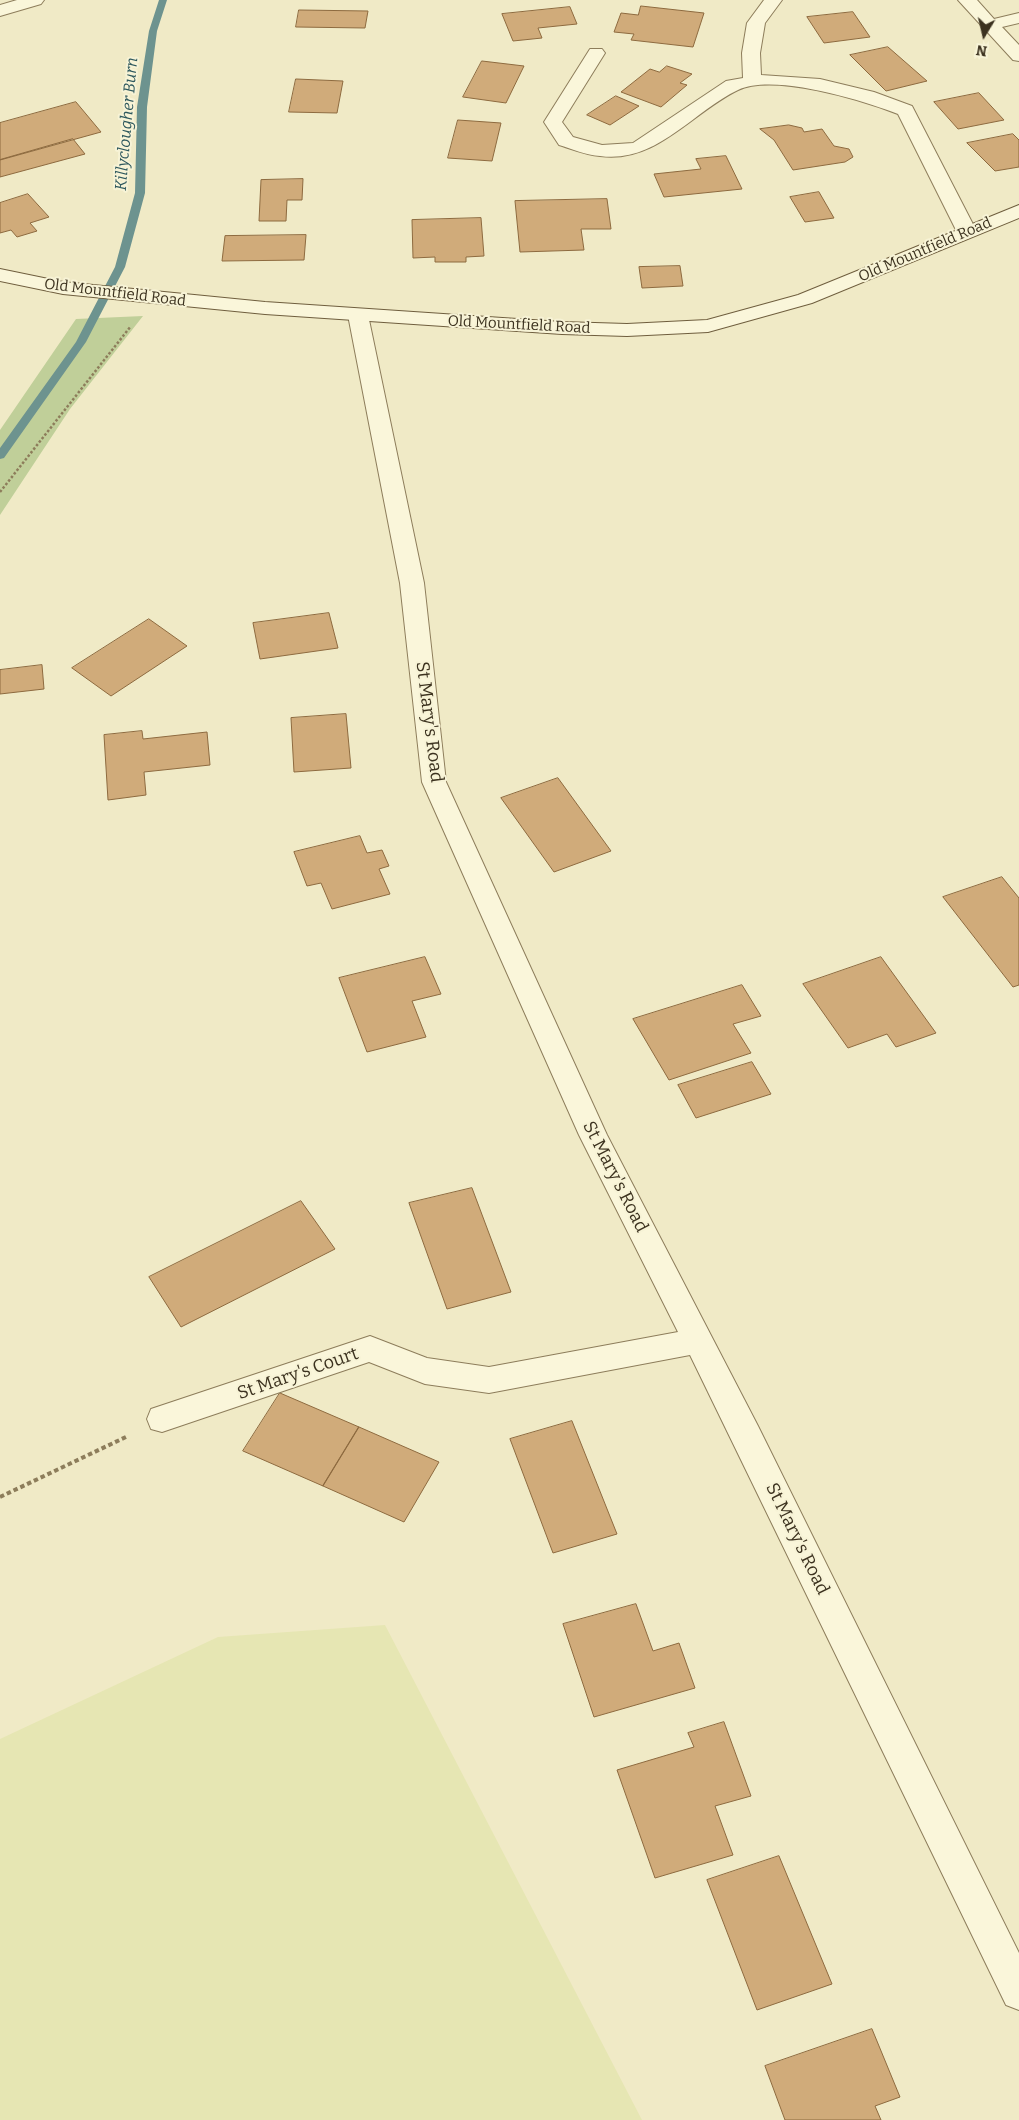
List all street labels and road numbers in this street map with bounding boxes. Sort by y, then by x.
street label: Old Mountfield Road [856,214,994,286]
street label: Old Mountfield Road [43,275,187,311]
street label: Old Mountfield Road [447,312,591,338]
street label: St Mary's Road [411,660,447,784]
street label: St Mary's Road [578,1118,652,1236]
street label: St Mary's Court [235,1343,361,1405]
street label: St Mary's Road [761,1480,833,1598]

